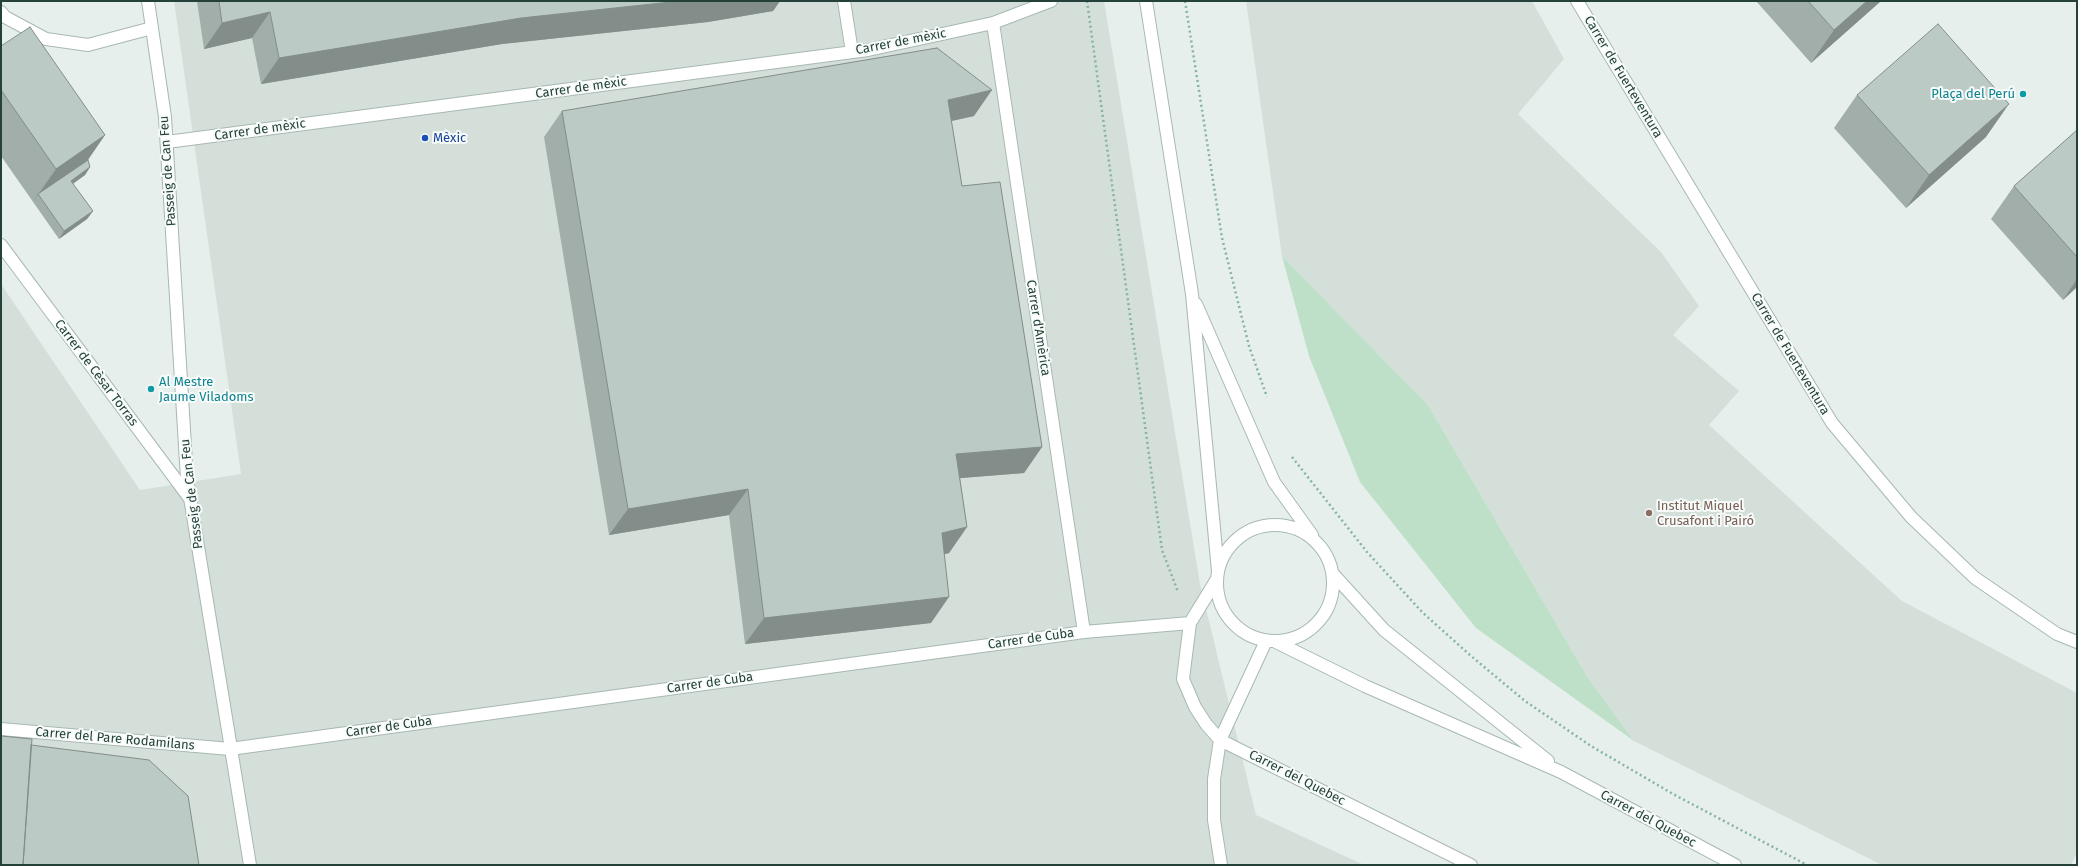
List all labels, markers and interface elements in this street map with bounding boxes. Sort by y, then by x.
street label: Carrer de Fuerteventura [1580,13,1666,141]
street label: Carrer de mèxic [854,26,948,58]
street label: Carrer de mèxic [534,74,628,102]
place label: Plaça del Perú [1931,86,2015,102]
marker: Plaça del Perú [2018,89,2028,99]
street label: Passeig de Can Feu [156,115,180,227]
street label: Carrer de mèxic [213,116,307,144]
place label: Mèxic [433,130,466,146]
marker: Mèxic [420,133,430,143]
street label: Carrer d'Amèrica [1023,279,1053,377]
street label: Carrer de Fuerteventura [1747,290,1833,418]
street label: Carrer de Cèsar Torras [51,317,141,429]
place label: Al Mestre Jaume Viladoms [159,374,254,405]
marker: Al Mestre Jaume Viladoms [146,384,156,394]
street label: Passeig de Can Feu [177,438,207,550]
place label: Institut Miquel Crusafont i Pairó [1657,498,1754,529]
marker: Institut Miquel Crusafont i Pairó [1644,508,1654,518]
street label: Carrer de Cuba [987,625,1075,653]
street label: Carrer de Cuba [666,669,754,697]
street label: Carrer de Cuba [345,713,433,741]
street label: Carrer del Pare Rodamilans [35,724,195,754]
street label: Carrer del Quebec [1246,747,1348,809]
street label: Carrer del Quebec [1597,787,1699,851]

